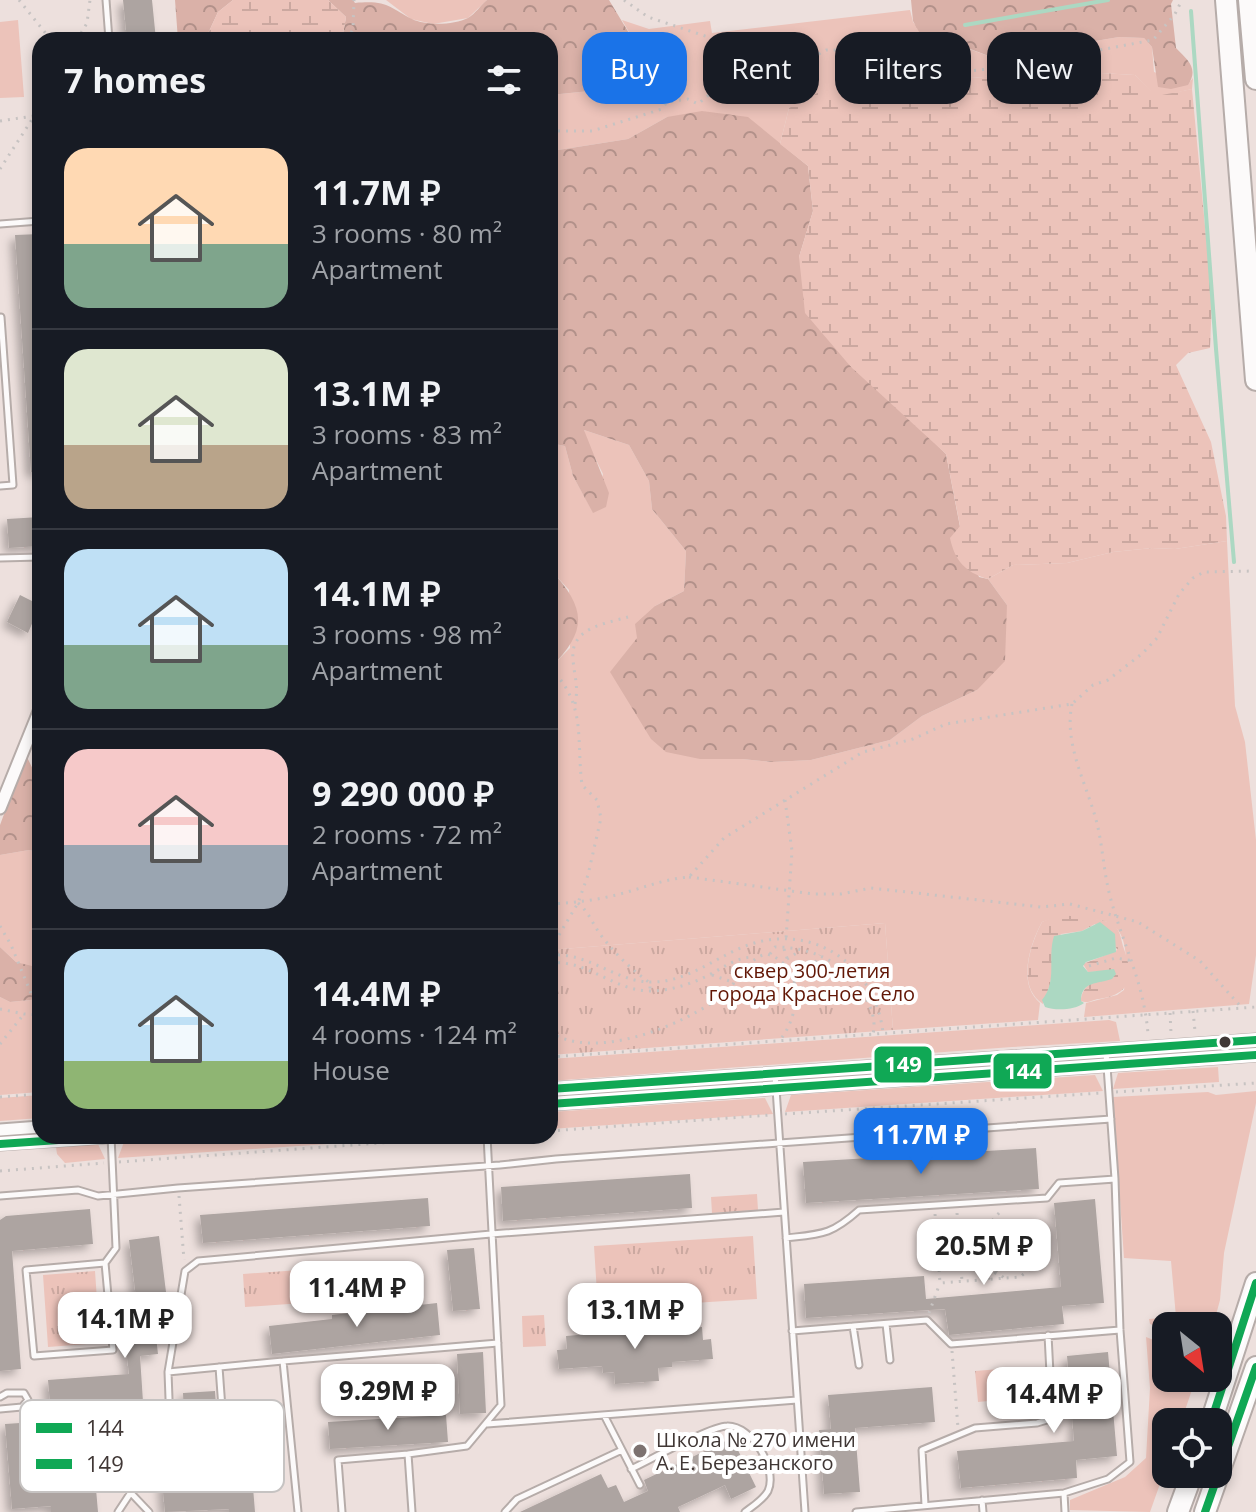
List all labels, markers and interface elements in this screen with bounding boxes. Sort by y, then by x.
chip: Buy [582,32,687,104]
chip: Rent [703,32,819,104]
chip: Filters [835,32,971,104]
chip: New [987,32,1101,104]
text: 7 homes [64,57,206,103]
icon: filters [482,58,526,102]
text: 11.7M ₽ [312,169,441,215]
icon: home [128,180,224,276]
text: 3 rooms · 80 m² [312,215,502,251]
text: Apartment [312,251,443,287]
text: 13.1M ₽ [312,370,441,416]
icon: home [128,381,224,477]
text: 3 rooms · 83 m² [312,416,502,452]
text: Apartment [312,452,443,488]
text: 14.1M ₽ [312,570,441,616]
icon: home [128,581,224,677]
text: 3 rooms · 98 m² [312,616,502,652]
text: Apartment [312,652,443,688]
text: 9 290 000 ₽ [312,770,494,816]
icon: home [128,781,224,877]
text: 2 rooms · 72 m² [312,816,502,852]
text: Apartment [312,852,443,888]
park label: сквер 300-летия города Красное Село [709,957,915,1007]
text: 14.4M ₽ [312,970,441,1016]
icon: home [128,981,224,1077]
text: 4 rooms · 124 m² [312,1016,517,1052]
unlabelled marker [1217,1034,1233,1050]
line badge: 149 [873,1045,933,1084]
text: 149 [884,1048,922,1078]
text: House [312,1052,390,1088]
line badge: 144 [992,1052,1053,1090]
text: 144 [1004,1055,1042,1085]
pin: 11.7M ₽ [847,1108,995,1176]
text: 11.7M ₽ [872,1116,970,1152]
pin: 20.5M ₽ [910,1219,1058,1287]
text: 20.5M ₽ [935,1227,1033,1263]
pin: 11.4M ₽ [283,1261,431,1329]
text: 11.4M ₽ [308,1269,406,1305]
pin: 13.1M ₽ [561,1283,709,1351]
text: 13.1M ₽ [586,1291,684,1327]
pin: 14.1M ₽ [51,1292,199,1360]
text: 14.1M ₽ [76,1300,174,1336]
north arrow [1152,1312,1232,1392]
map controls [1152,1312,1232,1488]
pin: 9.29M ₽ [314,1364,462,1432]
pin: 14.4M ₽ [980,1367,1128,1435]
text: 9.29M ₽ [339,1372,437,1408]
text: 14.4M ₽ [1005,1375,1103,1411]
legend [20,1400,284,1492]
button: locate [1152,1408,1232,1488]
text: 144 [86,1412,124,1442]
place label: Школа № 270 имени А. Е. Березанского [656,1426,856,1476]
marker: Школа № 270 имени А. Е. Березанского [631,1442,649,1460]
text: 149 [86,1448,124,1478]

